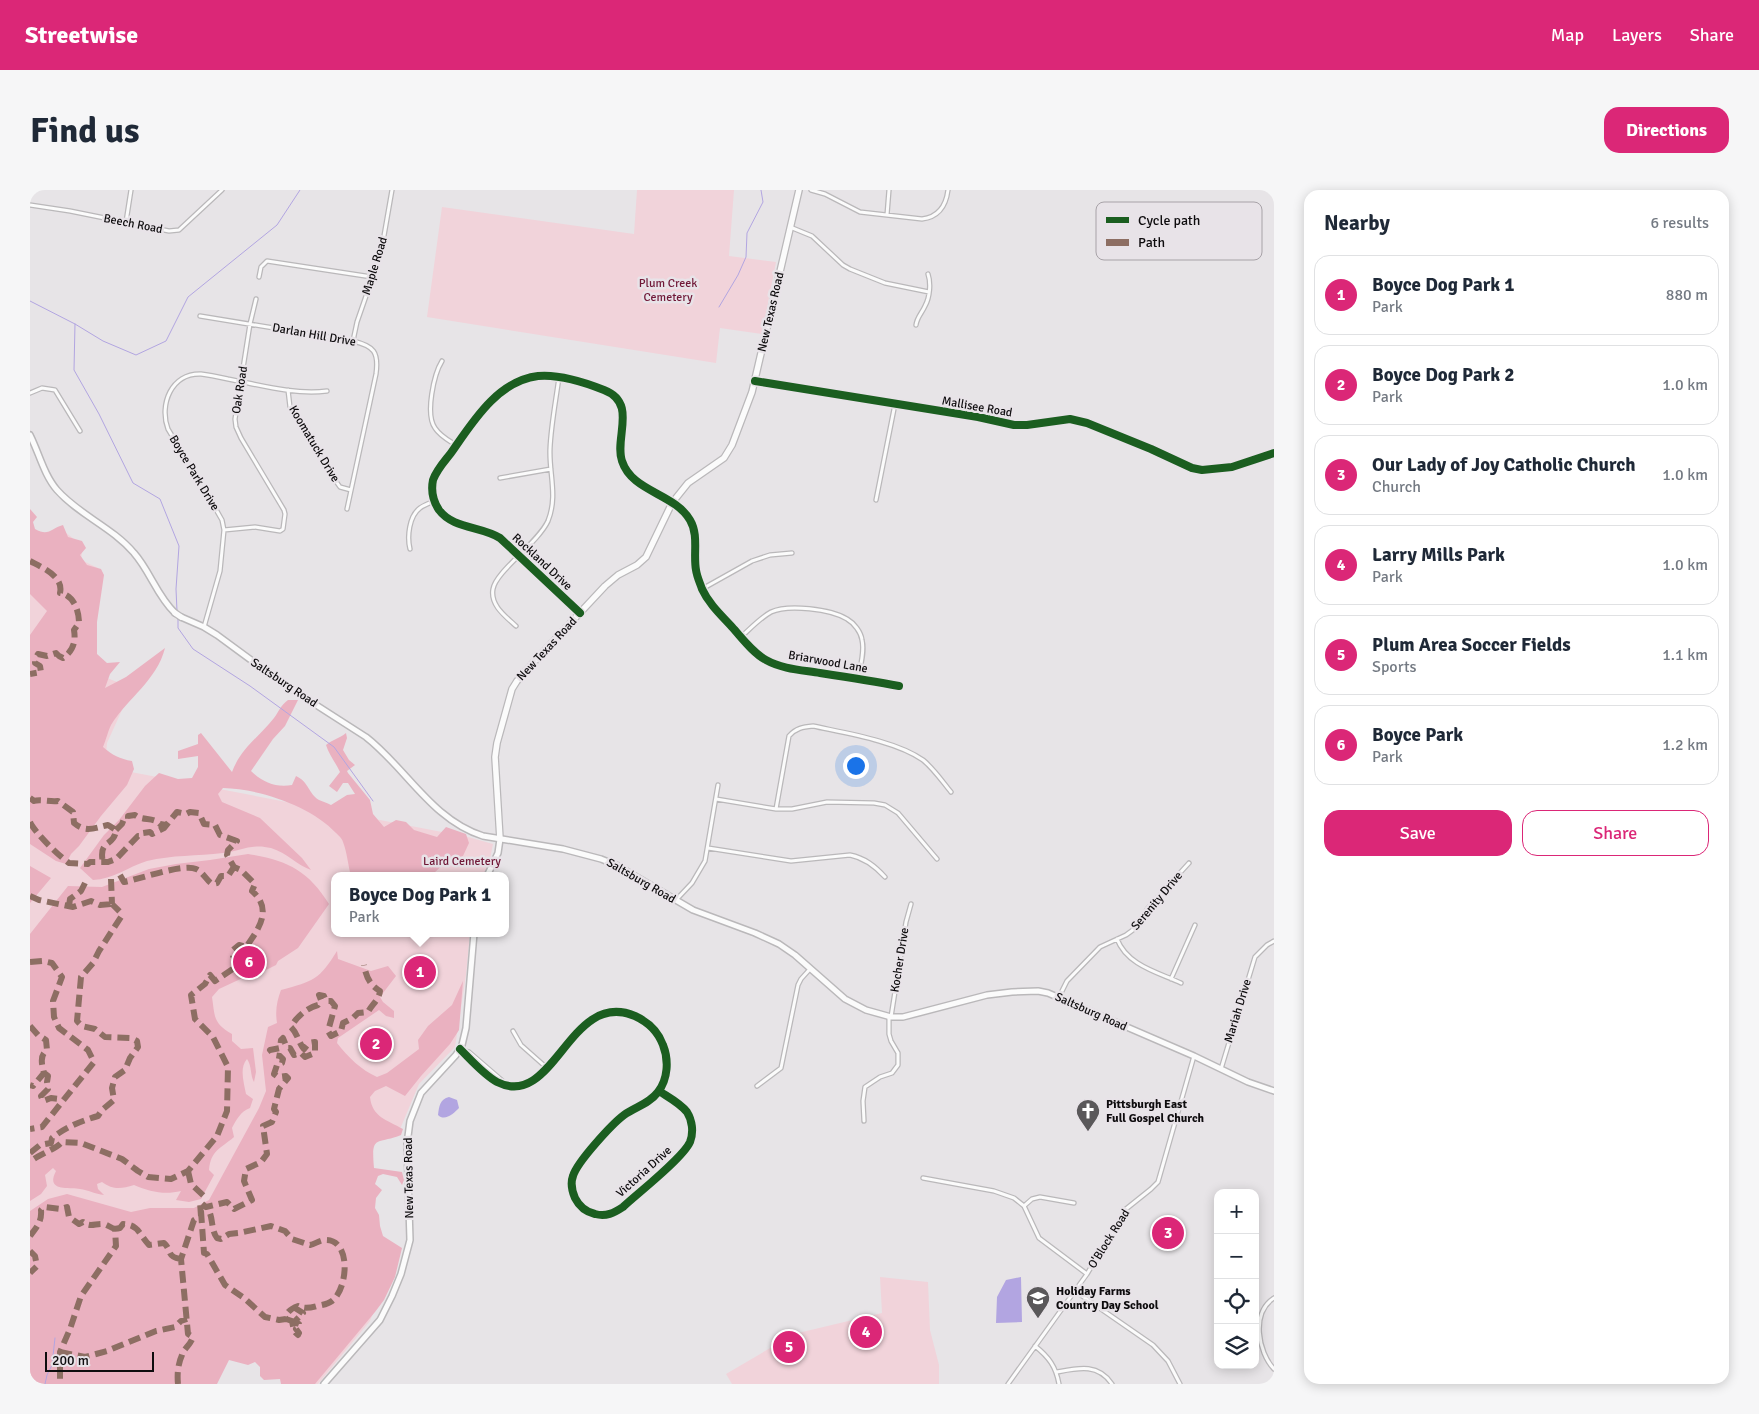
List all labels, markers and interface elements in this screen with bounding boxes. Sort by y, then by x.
text: Streetwise [25,20,138,50]
text: Map [1551,24,1584,46]
text: Layers [1612,24,1662,46]
text: Share [1690,24,1734,46]
button: Directions [1604,107,1729,153]
text: Find us [30,109,140,152]
legend [1096,202,1262,260]
text: Nearby [1324,210,1390,236]
street label: Beech Road [102,211,164,237]
text: Cycle path [1138,212,1200,229]
text: 6 results [1650,213,1709,233]
text: Path [1138,234,1165,251]
street label: Maple Road [359,235,391,297]
street label: New Texas Road [755,271,787,353]
text: Boyce Dog Park 1 [1372,273,1515,297]
park label: Plum Creek Cemetery [639,276,697,305]
text: 1 [1337,285,1345,305]
text: 880 m [1666,285,1708,305]
text: Park [1372,297,1403,317]
street label: Darlan Hill Drive [271,320,357,350]
text: Boyce Dog Park 2 [1372,363,1515,387]
street label: Oak Road [229,365,251,415]
text: 2 [1337,375,1345,395]
text: 1.0 km [1662,375,1708,395]
text: Park [1372,387,1403,407]
street label: Mallisee Road [940,393,1014,421]
street label: Koomatuck Drive [285,403,343,485]
street label: Boyce Park Drive [166,432,222,514]
text: Our Lady of Joy Catholic Church [1372,453,1636,477]
text: 3 [1337,465,1345,485]
text: 1.0 km [1662,465,1708,485]
text: Church [1372,477,1421,497]
street label: Rockland Drive [509,530,575,594]
text: Larry Mills Park [1372,543,1505,567]
text: 4 [1337,555,1345,575]
text: 1.0 km [1662,555,1708,575]
text: Park [1372,567,1403,587]
street label: New Texas Road [514,614,580,684]
text: Plum Area Soccer Fields [1372,633,1571,657]
text: 5 [1337,645,1345,665]
text: 1.1 km [1662,645,1708,665]
street label: Briarwood Lane [787,648,869,676]
street label: Saltsburg Road [248,655,320,711]
text: Sports [1372,657,1417,677]
text: Boyce Park [1372,723,1463,747]
text: 6 [1337,735,1345,755]
text: 1.2 km [1662,735,1708,755]
text: Park [1372,747,1403,767]
your location [843,753,869,779]
button: Save [1324,810,1512,856]
button: Share [1522,810,1709,856]
park label: Laird Cemetery [423,854,501,869]
street label: Saltsburg Road [604,855,678,907]
street label: Serenity Drive [1128,869,1186,933]
popup [331,872,509,937]
text: Boyce Dog Park 1 [349,883,491,907]
text: Park [349,907,379,927]
street label: Kocher Drive [887,927,913,993]
pin: 6 [233,943,265,981]
pin: 1 [404,953,436,991]
street label: Mariah Drive [1221,977,1255,1045]
street label: Saltsburg Road [1053,989,1129,1035]
pin: 2 [360,1025,392,1063]
place label: Pittsburgh East Full Gospel Church [1106,1097,1205,1126]
church icon: Pittsburgh East Full Gospel Church [1075,1098,1101,1132]
street label: New Texas Road [401,1137,417,1219]
street label: Victoria Drive [613,1143,675,1201]
map controls [1214,1189,1259,1369]
button: + [1214,1189,1259,1234]
street label: O'Block Road [1085,1207,1133,1271]
pin: 3 [1152,1214,1184,1252]
button: − [1214,1234,1259,1279]
button: locate [1214,1279,1259,1324]
place label: Holiday Farms Country Day School [1056,1284,1159,1313]
school or university icon: Holiday Farms Country Day School [1025,1285,1051,1319]
pin: 4 [850,1313,882,1351]
button: layers [1214,1324,1259,1369]
pin: 5 [773,1328,805,1366]
scale bar [45,1349,154,1372]
text: 200 m [52,1352,89,1369]

